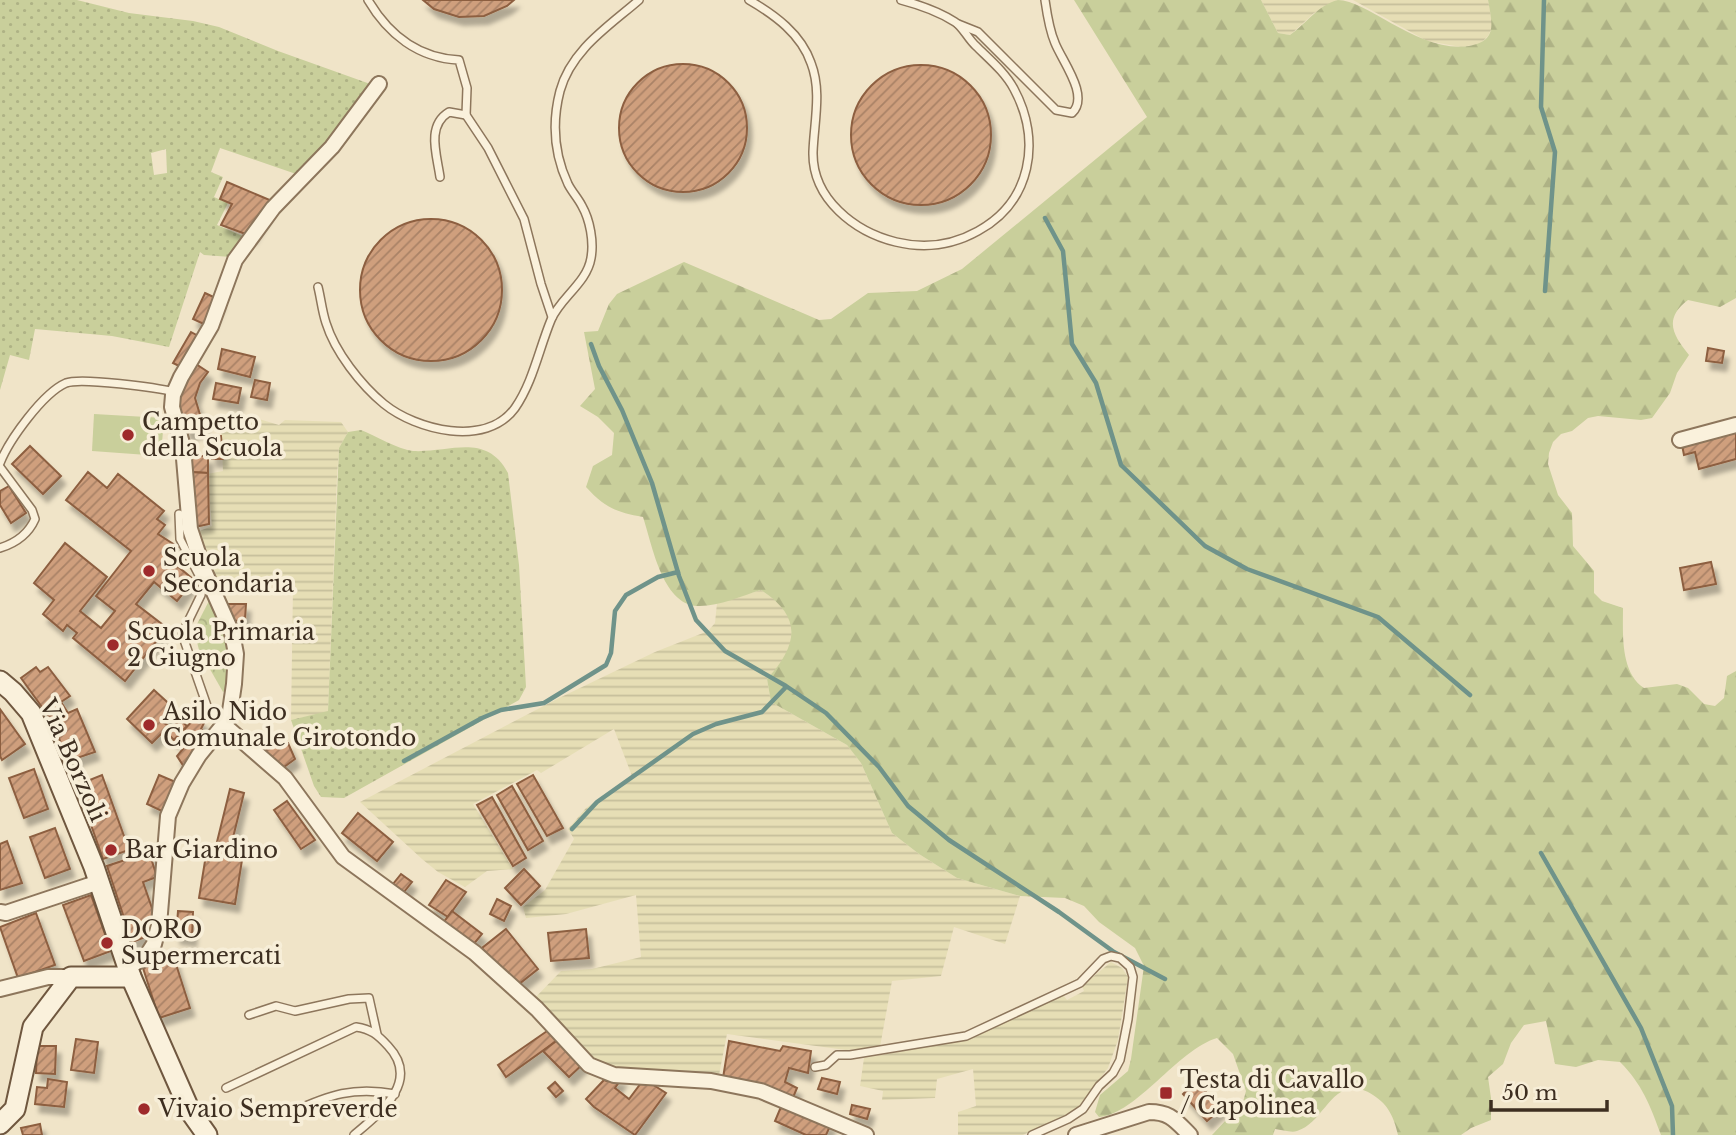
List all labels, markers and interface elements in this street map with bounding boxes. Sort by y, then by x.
place label: Campetto della Scuola [142,408,283,462]
marker: Campetto della Scuola [120,427,136,443]
place label: Scuola Secondaria [163,544,294,598]
marker: Scuola Secondaria [141,563,157,579]
place label: Scuola Primaria 2 Giugno [127,618,315,672]
marker: Scuola Primaria 2 Giugno [105,637,121,653]
street label: Via Borzoli [33,693,113,826]
place label: Asilo Nido Comunale Girotondo [162,698,416,752]
marker: Asilo Nido Comunale Girotondo [141,717,157,733]
place label: Bar Giardino [125,836,278,864]
marker: Bar Giardino [103,842,119,858]
place label: DORO Supermercati [121,916,281,970]
marker: DORO Supermercati [99,935,115,951]
place label: Testa di Cavallo / Capolinea [1180,1066,1365,1120]
scale bar [1491,1068,1606,1112]
text: 50 m [1502,1080,1558,1106]
marker: Testa di Cavallo / Capolinea [1158,1085,1174,1101]
place label: Vivaio Sempreverde [157,1095,398,1123]
marker: Vivaio Sempreverde [136,1101,152,1117]

